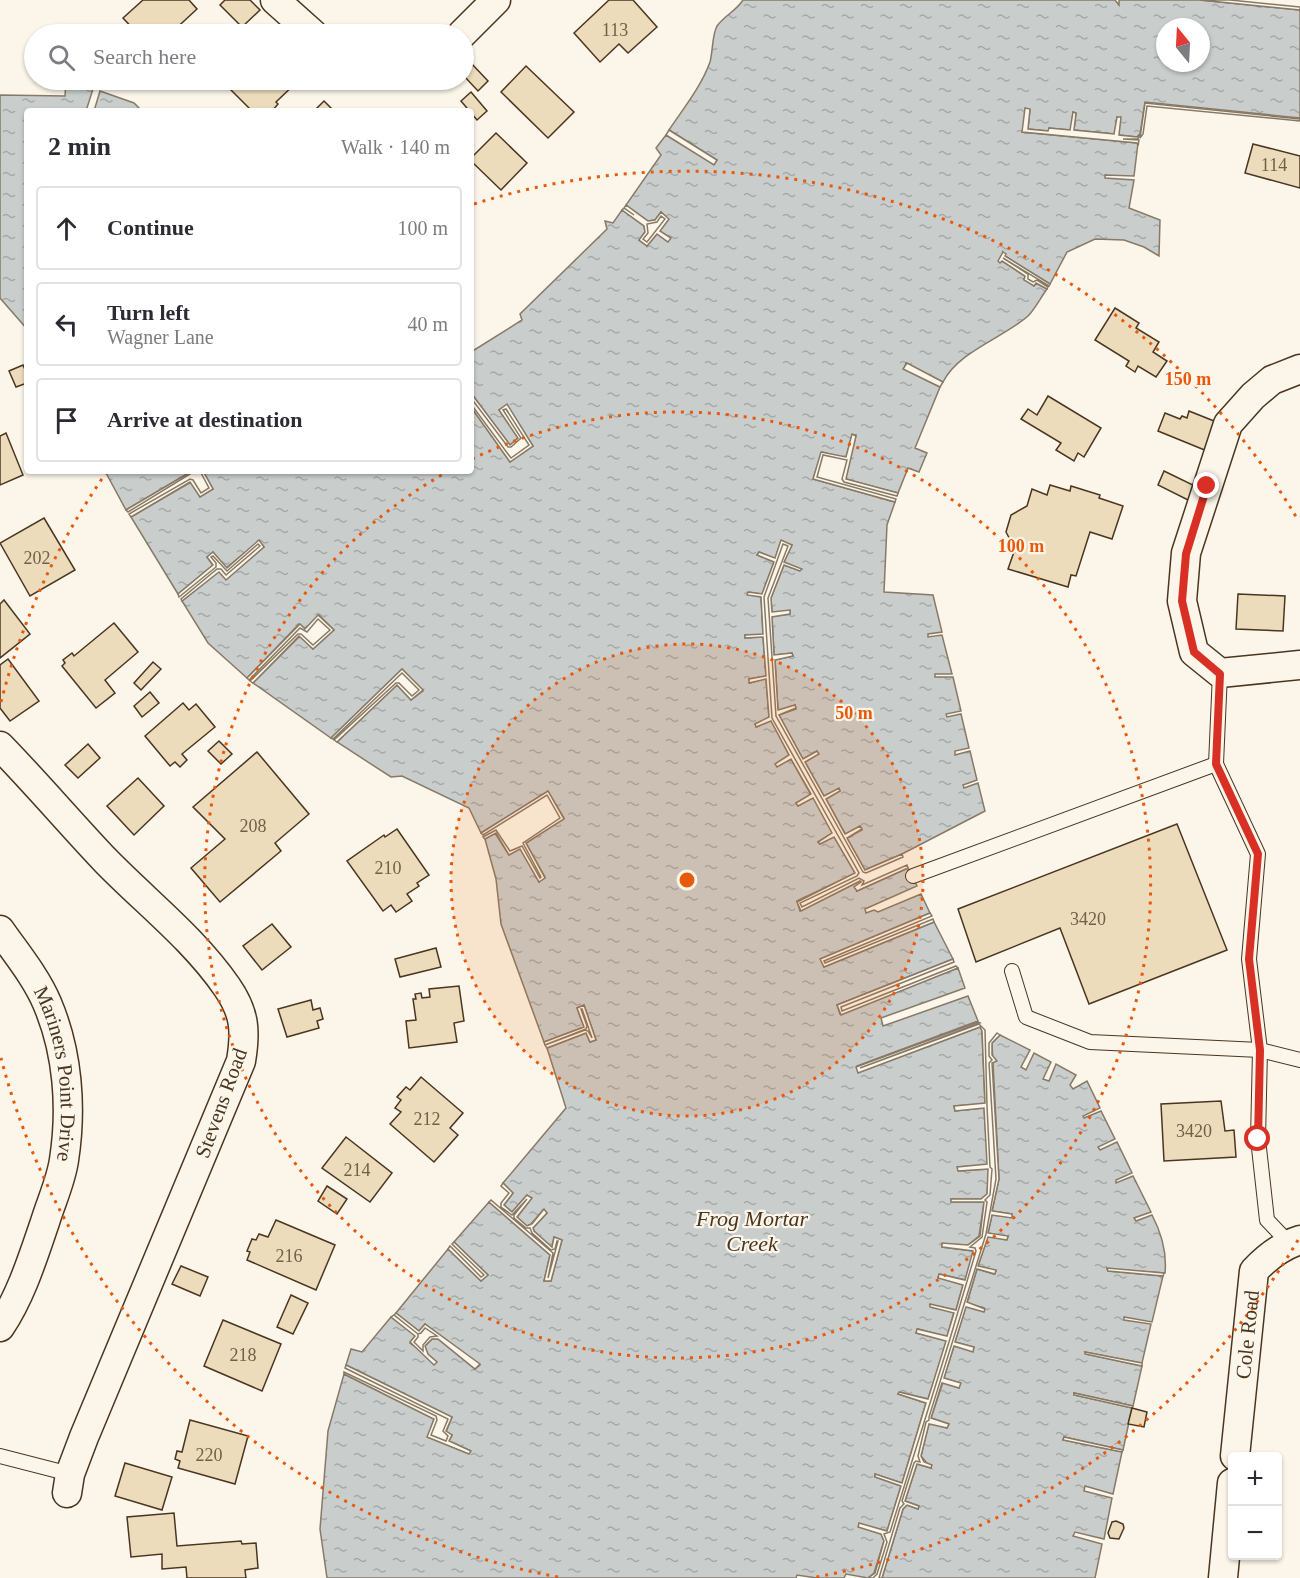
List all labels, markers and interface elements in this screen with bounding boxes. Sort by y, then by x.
north arrow [1156,18,1210,72]
house number: 113 [602,20,628,40]
search box [24,24,474,90]
icon: search [45,41,78,74]
text: Search here [93,44,196,69]
text: 2 min [48,132,111,161]
text: Walk · 140 m [341,136,450,158]
house number: 114 [1261,155,1287,175]
icon: ahead [50,212,83,245]
text: Continue [107,215,194,240]
text: 100 m [397,217,448,239]
text: Turn left [107,300,190,325]
icon: left [50,308,83,341]
text: 40 m [407,313,448,335]
text: Wagner Lane [107,326,214,348]
text: 150 m [1165,369,1211,389]
icon: arrive [50,404,83,437]
text: Arrive at destination [107,407,303,432]
route end [1193,472,1219,498]
text: 100 m [998,536,1044,556]
house number: 202 [24,548,51,568]
text: 50 m [835,703,873,723]
house number: 208 [240,816,267,836]
house number: 210 [375,858,402,878]
centre of rings [677,870,697,890]
house number: 3420 [1070,909,1106,929]
street label: Mariners Point Drive [29,982,80,1163]
street label: Stevens Road [190,1044,252,1161]
house number: 212 [414,1109,441,1129]
house number: 3420 [1176,1121,1212,1141]
route start [1244,1125,1270,1151]
house number: 214 [344,1160,371,1180]
water label: Frog Mortar Creek [695,1206,809,1256]
house number: 216 [276,1246,303,1266]
street label: Cole Road [1231,1289,1264,1380]
house number: 218 [230,1345,257,1365]
house number: 220 [196,1445,223,1465]
map controls [1228,1452,1282,1560]
button: + [1228,1452,1282,1506]
button: − [1228,1506,1282,1560]

